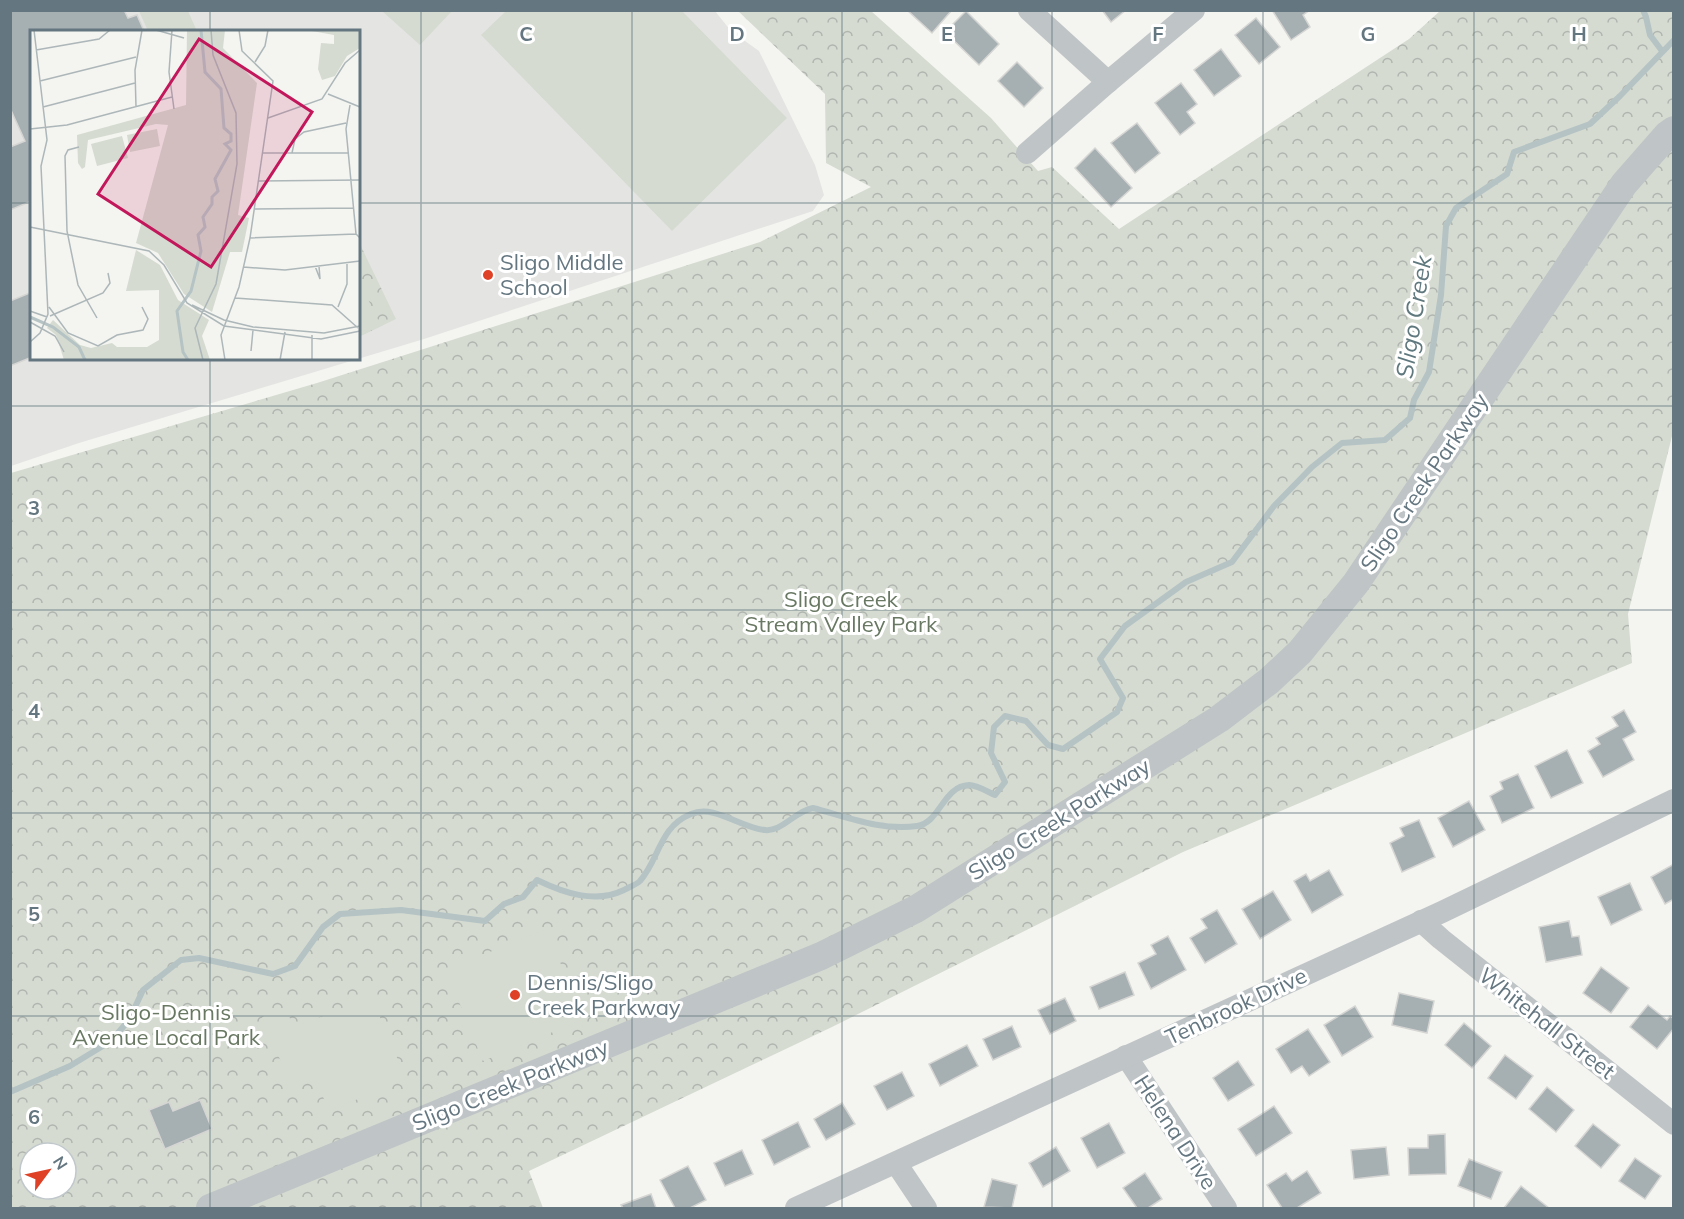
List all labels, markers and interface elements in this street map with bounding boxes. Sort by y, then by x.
text: C [519,21,533,46]
text: D [729,21,745,46]
text: E [941,21,953,46]
text: F [1152,21,1164,46]
text: G [1361,21,1375,46]
text: H [1571,21,1587,46]
inset map [30,30,360,360]
place label: Sligo Middle School [500,248,623,301]
water label: Sligo Creek [1388,253,1438,381]
marker: Sligo Middle School [481,268,495,282]
street label: Sligo Creek Parkway [1354,387,1494,577]
text: 3 [28,495,40,520]
park label: Sligo Creek Stream Valley Park [745,585,938,638]
text: 4 [28,698,40,723]
street label: Sligo Creek Parkway [963,752,1155,886]
text: 5 [28,901,40,926]
street label: Tenbrook Drive [1161,961,1311,1051]
street label: Whitehall Street [1473,961,1621,1085]
place label: Dennis/Sligo Creek Parkway [527,968,681,1021]
marker: Dennis/Sligo Creek Parkway [508,988,522,1002]
park label: Sligo-Dennis Avenue Local Park [72,998,261,1051]
street label: Sligo Creek Parkway [408,1033,613,1137]
street label: Helena Drive [1129,1069,1223,1195]
text: 6 [28,1104,40,1129]
north arrow [18,1141,78,1201]
text: N [49,1152,72,1173]

